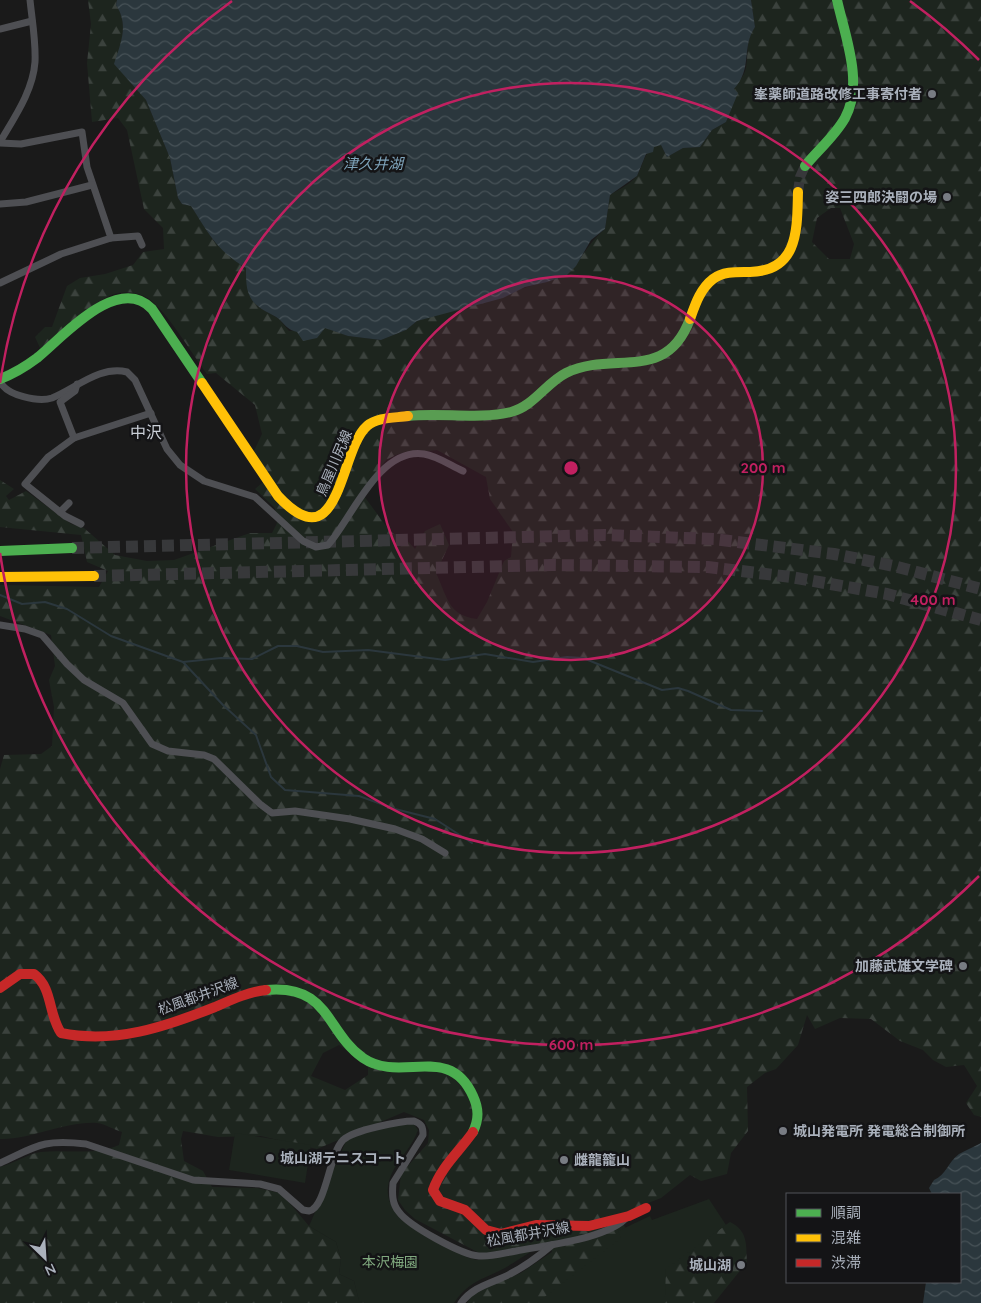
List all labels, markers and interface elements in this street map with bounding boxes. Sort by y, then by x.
place label: 峯薬師道路改修工事寄付者 [754,85,922,103]
marker: 峯薬師道路改修工事寄付者 [926,88,938,100]
water label: 津久井湖 [343,154,405,173]
place label: 姿三四郎決闘の場 [825,188,937,206]
marker: 姿三四郎決闘の場 [941,191,953,203]
district label: 中沢 [130,422,162,442]
street label: 鳥屋川尻線 [312,427,356,499]
text: 200 m [741,458,786,477]
centre of rings [562,459,580,477]
text: 400 m [910,590,956,609]
place label: 加藤武雄文学碑 [855,957,953,975]
marker: 加藤武雄文学碑 [957,960,969,972]
street label: 松風都井沢線 [155,973,241,1019]
text: 600 m [549,1035,593,1054]
place label: 城山発電所 発電総合制御所 [793,1122,965,1140]
marker: 城山発電所 発電総合制御所 [777,1125,789,1137]
place label: 城山湖テニスコート [280,1149,406,1167]
place label: 雌龍籠山 [574,1151,630,1169]
marker: 城山湖テニスコート [264,1152,276,1164]
marker: 雌龍籠山 [558,1154,570,1166]
legend [786,1193,961,1283]
text: 順調 [831,1203,861,1222]
street label: 松風都井沢線 [485,1218,571,1250]
text: 混雑 [831,1228,861,1247]
north arrow [20,1233,70,1283]
park label: 本沢梅園 [362,1253,418,1271]
text: 渋滞 [831,1253,861,1272]
place label: 城山湖 [689,1256,731,1274]
text: N [42,1259,59,1280]
marker: 城山湖 [735,1259,747,1271]

